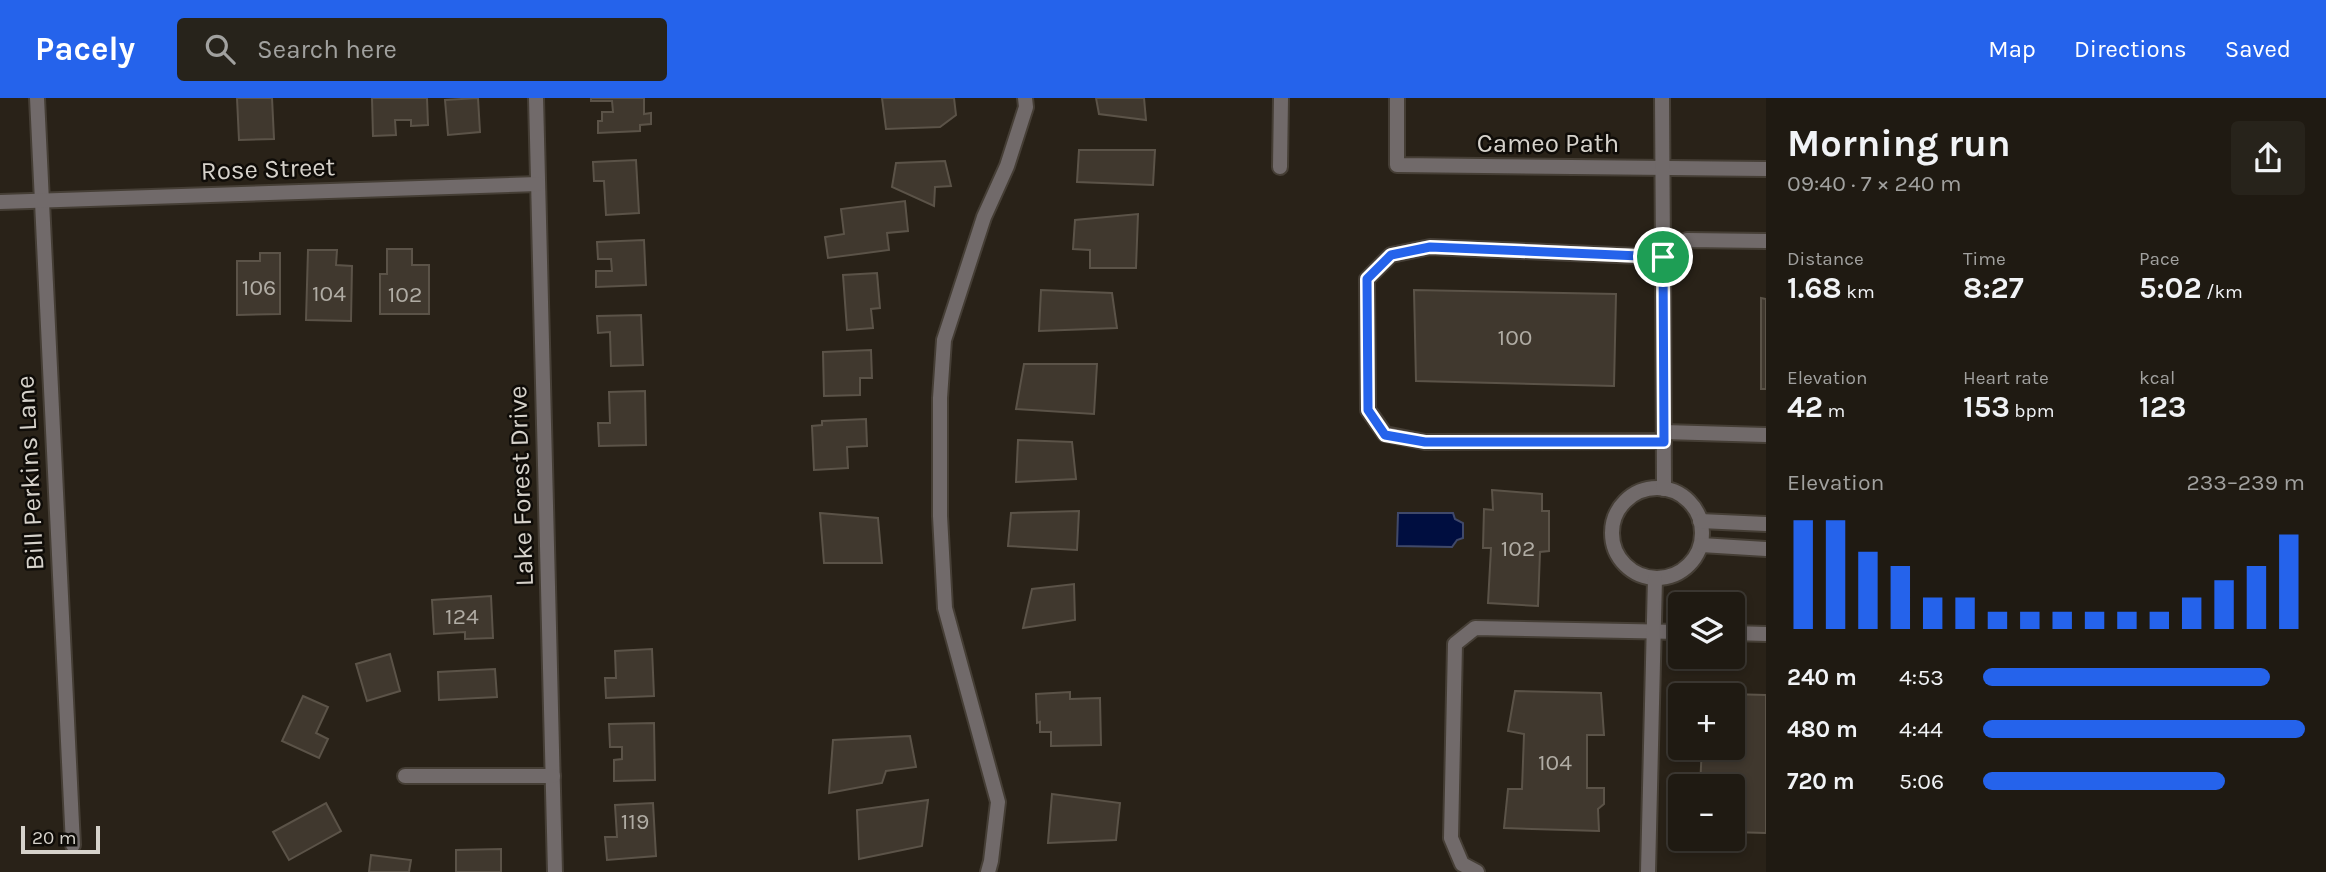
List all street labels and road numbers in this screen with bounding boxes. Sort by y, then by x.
street label: Cameo Path [1477,128,1619,159]
street label: Rose Street [200,151,336,187]
street label: Bill Perkins Lane [9,375,51,571]
street label: Lake Forest Drive [502,385,540,587]

